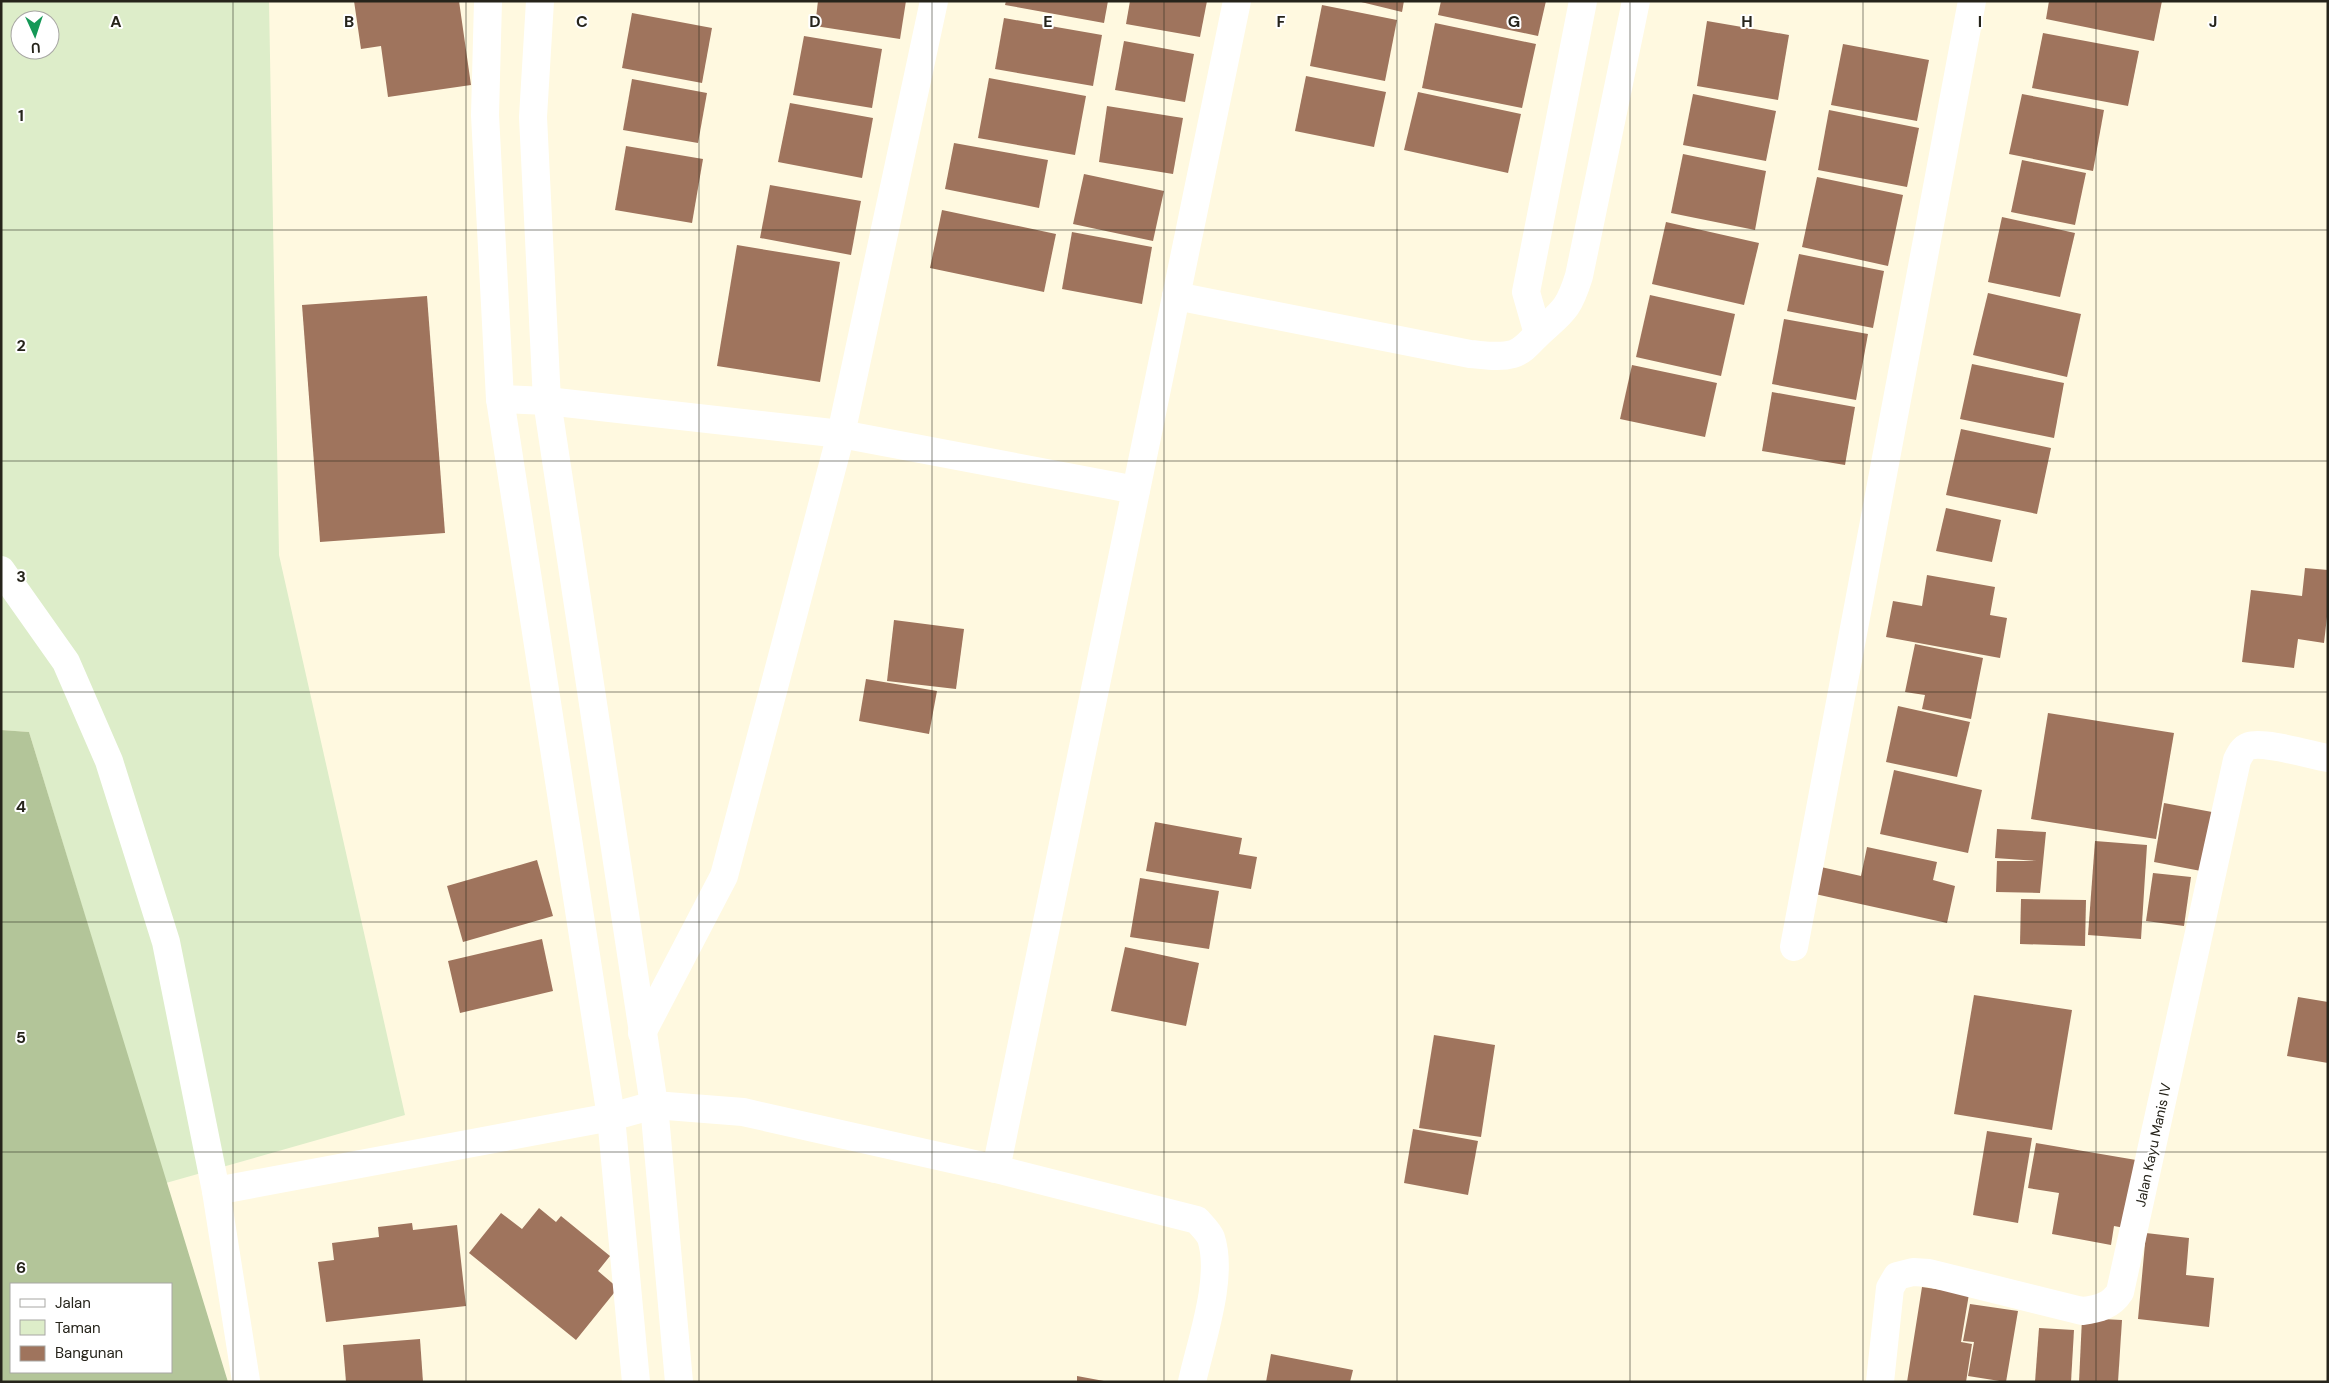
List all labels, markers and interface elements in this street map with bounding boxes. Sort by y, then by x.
north arrow [10,10,60,60]
text: A [110,11,122,32]
text: B [344,11,354,32]
text: C [576,11,588,32]
text: D [809,11,821,32]
text: E [1043,11,1053,32]
text: F [1277,11,1286,32]
text: G [1508,11,1520,32]
text: H [1741,11,1753,32]
text: I [1978,11,1982,32]
text: J [2209,11,2217,32]
text: U [30,39,41,57]
text: 1 [18,105,24,126]
text: 2 [16,335,26,356]
text: 3 [16,566,26,587]
text: 4 [16,796,26,817]
text: 5 [16,1027,26,1048]
street label: Jalan Kayu Manis IV [2131,1081,2175,1209]
text: 6 [16,1257,26,1278]
legend [10,1283,172,1373]
text: Jalan [55,1293,91,1313]
text: Taman [55,1318,101,1338]
text: Bangunan [55,1343,123,1363]

